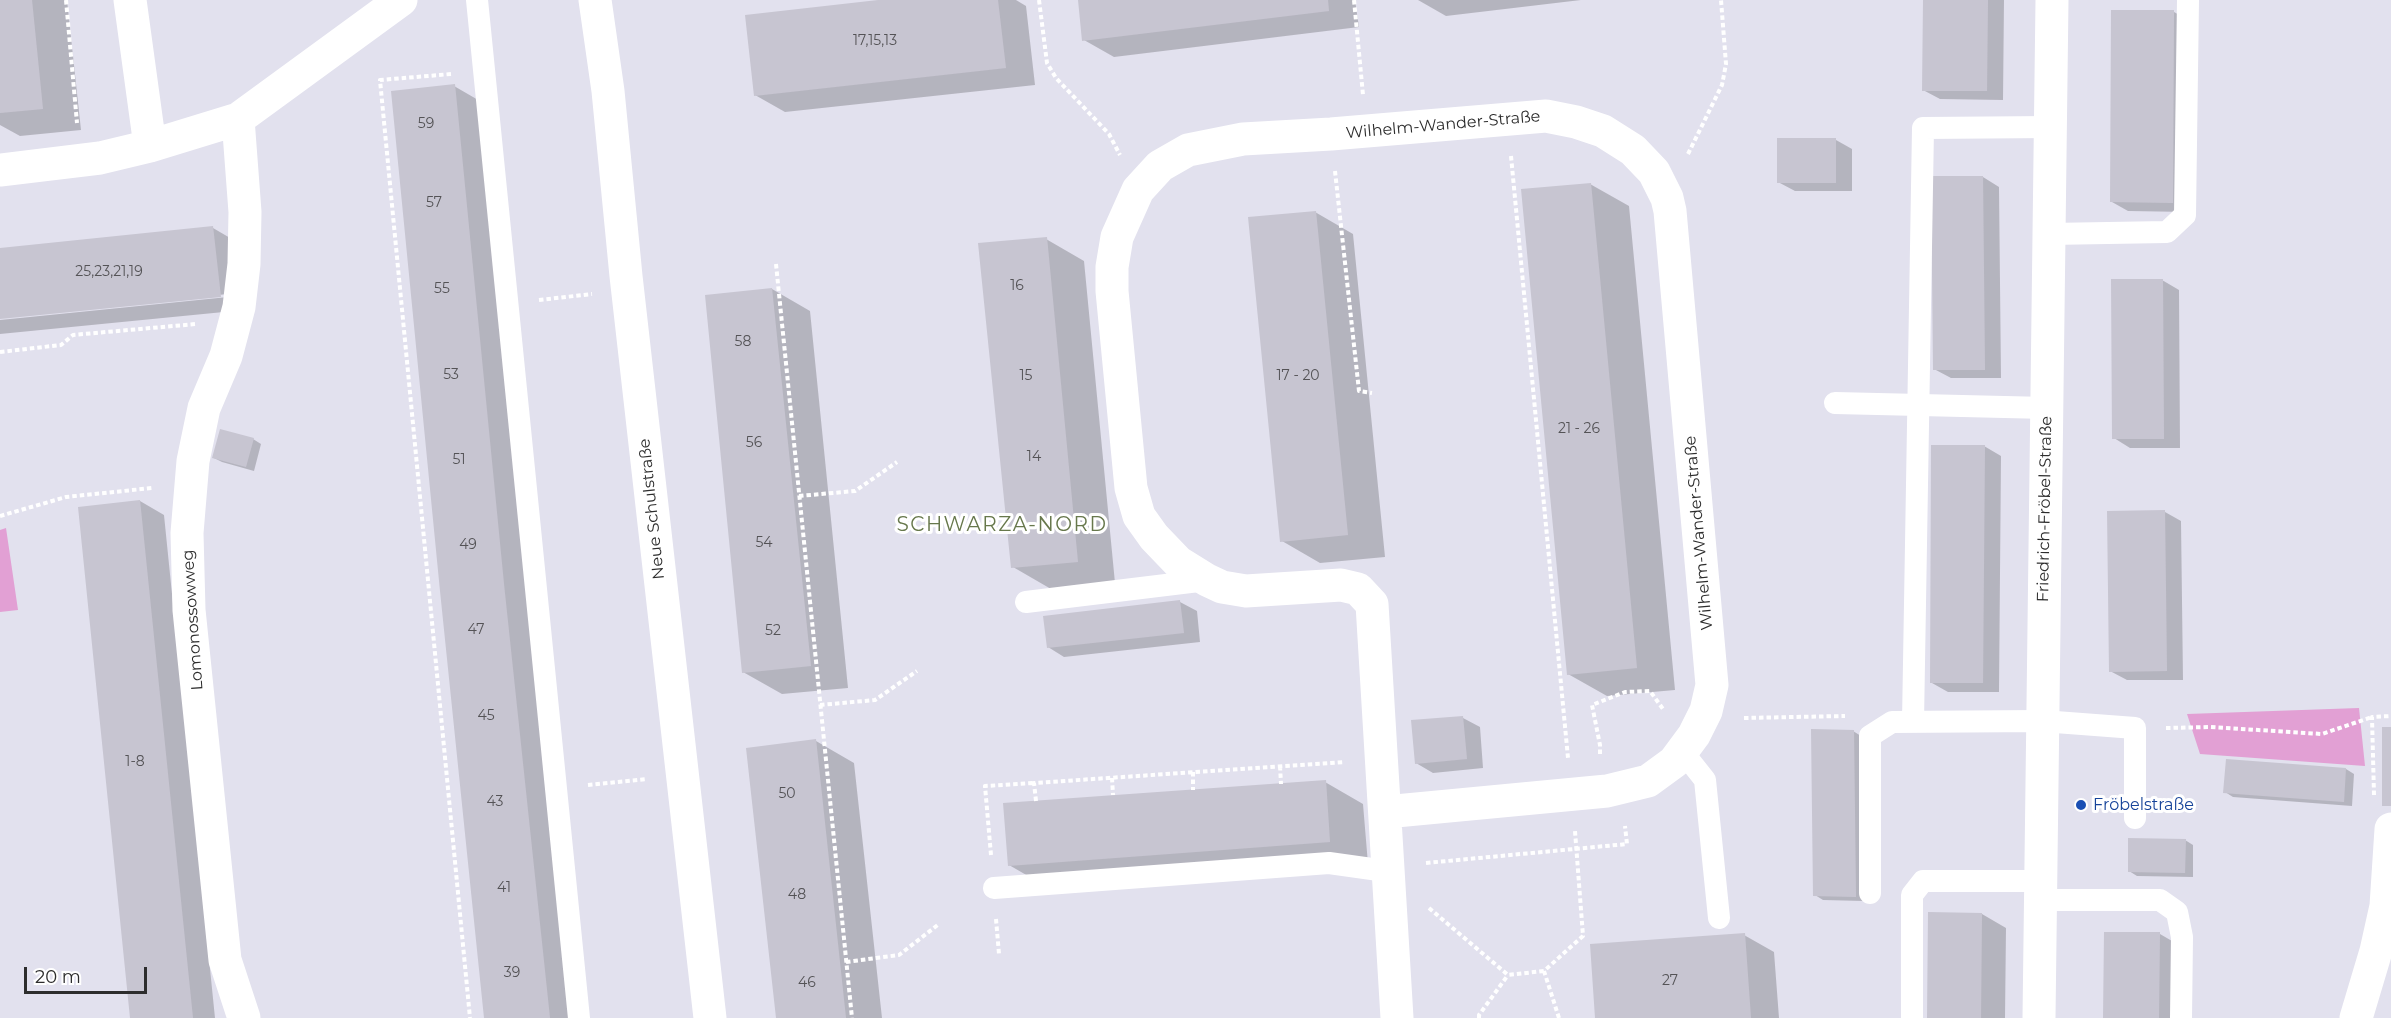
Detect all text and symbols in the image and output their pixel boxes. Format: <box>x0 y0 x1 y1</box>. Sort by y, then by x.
house number: 17,15,13 <box>853 33 897 49</box>
street label: Wilhelm-Wander-Straße <box>1345 107 1541 143</box>
house number: 59 <box>418 116 434 132</box>
house number: 57 <box>426 195 442 211</box>
house number: 25,23,21,19 <box>75 264 143 280</box>
house number: 16 <box>1010 278 1024 294</box>
house number: 55 <box>434 281 450 297</box>
house number: 58 <box>735 334 751 350</box>
house number: 53 <box>443 367 459 383</box>
house number: 15 <box>1020 368 1032 384</box>
house number: 17 - 20 <box>1276 368 1320 384</box>
street label: Friedrich-Fröbel-Straße <box>2034 416 2056 602</box>
house number: 21 - 26 <box>1558 421 1600 437</box>
house number: 56 <box>746 435 762 451</box>
street label: Wilhelm-Wander-Straße <box>1681 435 1717 631</box>
street label: Neue Schulstraße <box>635 438 669 580</box>
house number: 14 <box>1027 449 1041 465</box>
house number: 51 <box>453 452 465 468</box>
district label: SCHWARZA-NORD <box>897 513 1107 537</box>
house number: 54 <box>755 535 773 551</box>
house number: 49 <box>459 537 477 553</box>
street label: Lomonossowweg <box>179 549 207 691</box>
house number: 47 <box>468 622 484 638</box>
house number: 52 <box>765 623 781 639</box>
house number: 45 <box>477 708 495 724</box>
house number: 1-8 <box>125 754 145 770</box>
house number: 50 <box>778 786 796 802</box>
house number: 43 <box>487 794 503 810</box>
place label: Fröbelstraße <box>2093 795 2194 815</box>
marker: Fröbelstraße <box>2074 798 2088 812</box>
house number: 41 <box>497 880 511 896</box>
house number: 48 <box>788 887 806 903</box>
scale bar <box>27 955 150 993</box>
house number: 39 <box>504 965 520 981</box>
text: 20 m <box>35 966 81 988</box>
house number: 27 <box>1662 973 1678 989</box>
house number: 46 <box>798 975 816 991</box>

